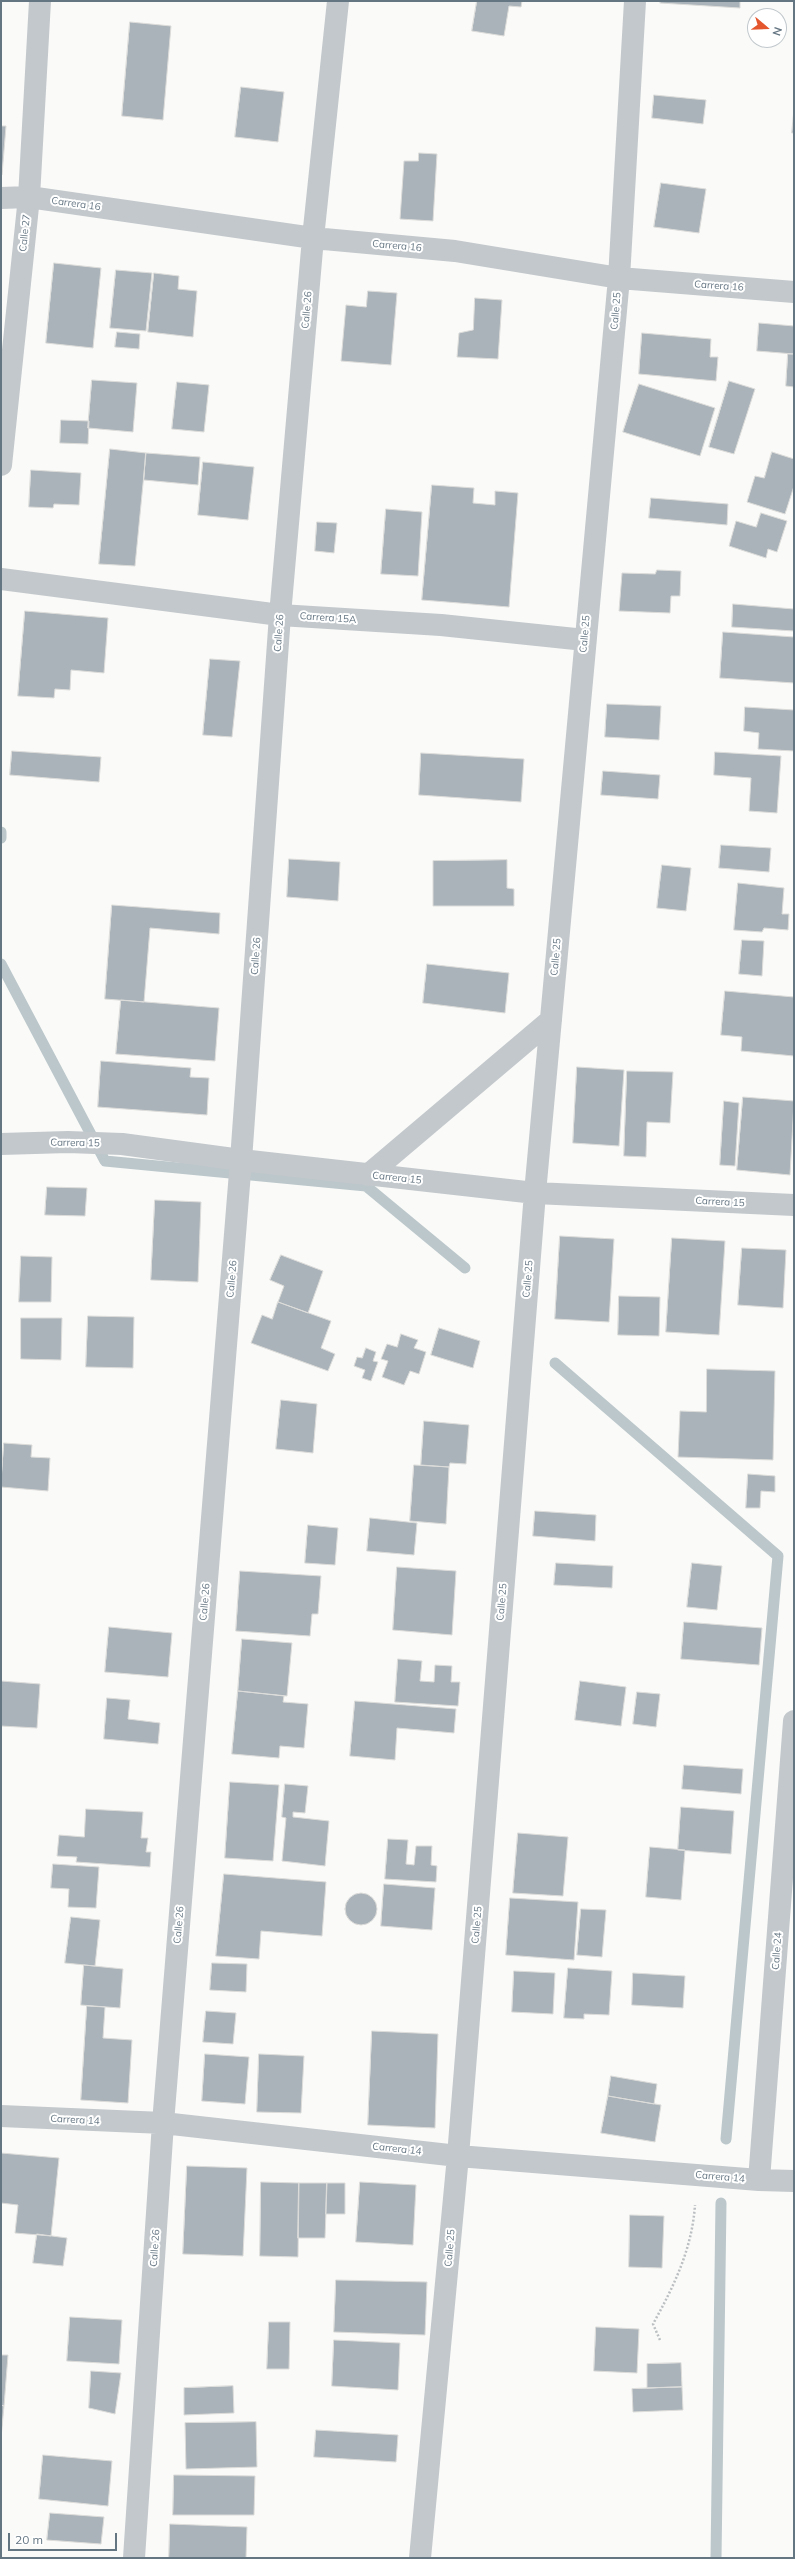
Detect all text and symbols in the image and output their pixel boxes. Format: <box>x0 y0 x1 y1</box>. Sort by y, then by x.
north arrow <box>747 8 787 48</box>
text: N <box>769 25 785 38</box>
street label: Carrera 16 <box>51 195 101 213</box>
street label: Calle 27 <box>17 214 33 252</box>
street label: Carrera 16 <box>372 238 422 254</box>
street label: Carrera 16 <box>694 278 744 294</box>
street label: Calle 26 <box>299 291 315 329</box>
street label: Calle 25 <box>608 292 624 330</box>
street label: Carrera 15A <box>299 610 357 626</box>
street label: Calle 26 <box>272 614 286 652</box>
street label: Calle 25 <box>577 615 593 653</box>
street label: Calle 26 <box>249 937 263 975</box>
street label: Calle 25 <box>548 938 564 976</box>
street label: Carrera 15 <box>50 1137 100 1149</box>
street label: Carrera 15 <box>372 1169 422 1187</box>
street label: Carrera 15 <box>695 1195 745 1209</box>
street label: Calle 26 <box>224 1260 240 1298</box>
street label: Calle 25 <box>520 1260 536 1298</box>
street label: Calle 26 <box>197 1583 213 1621</box>
street label: Calle 25 <box>494 1583 510 1621</box>
street label: Calle 26 <box>171 1906 187 1944</box>
street label: Calle 25 <box>469 1906 485 1944</box>
street label: Calle 24 <box>770 1932 784 1970</box>
street label: Carrera 14 <box>50 2113 100 2127</box>
street label: Carrera 14 <box>372 2140 422 2158</box>
street label: Carrera 14 <box>695 2169 745 2185</box>
street label: Calle 26 <box>148 2229 162 2267</box>
street label: Calle 25 <box>442 2229 458 2267</box>
scale bar <box>10 2525 119 2551</box>
text: 20 m <box>15 2532 43 2547</box>

